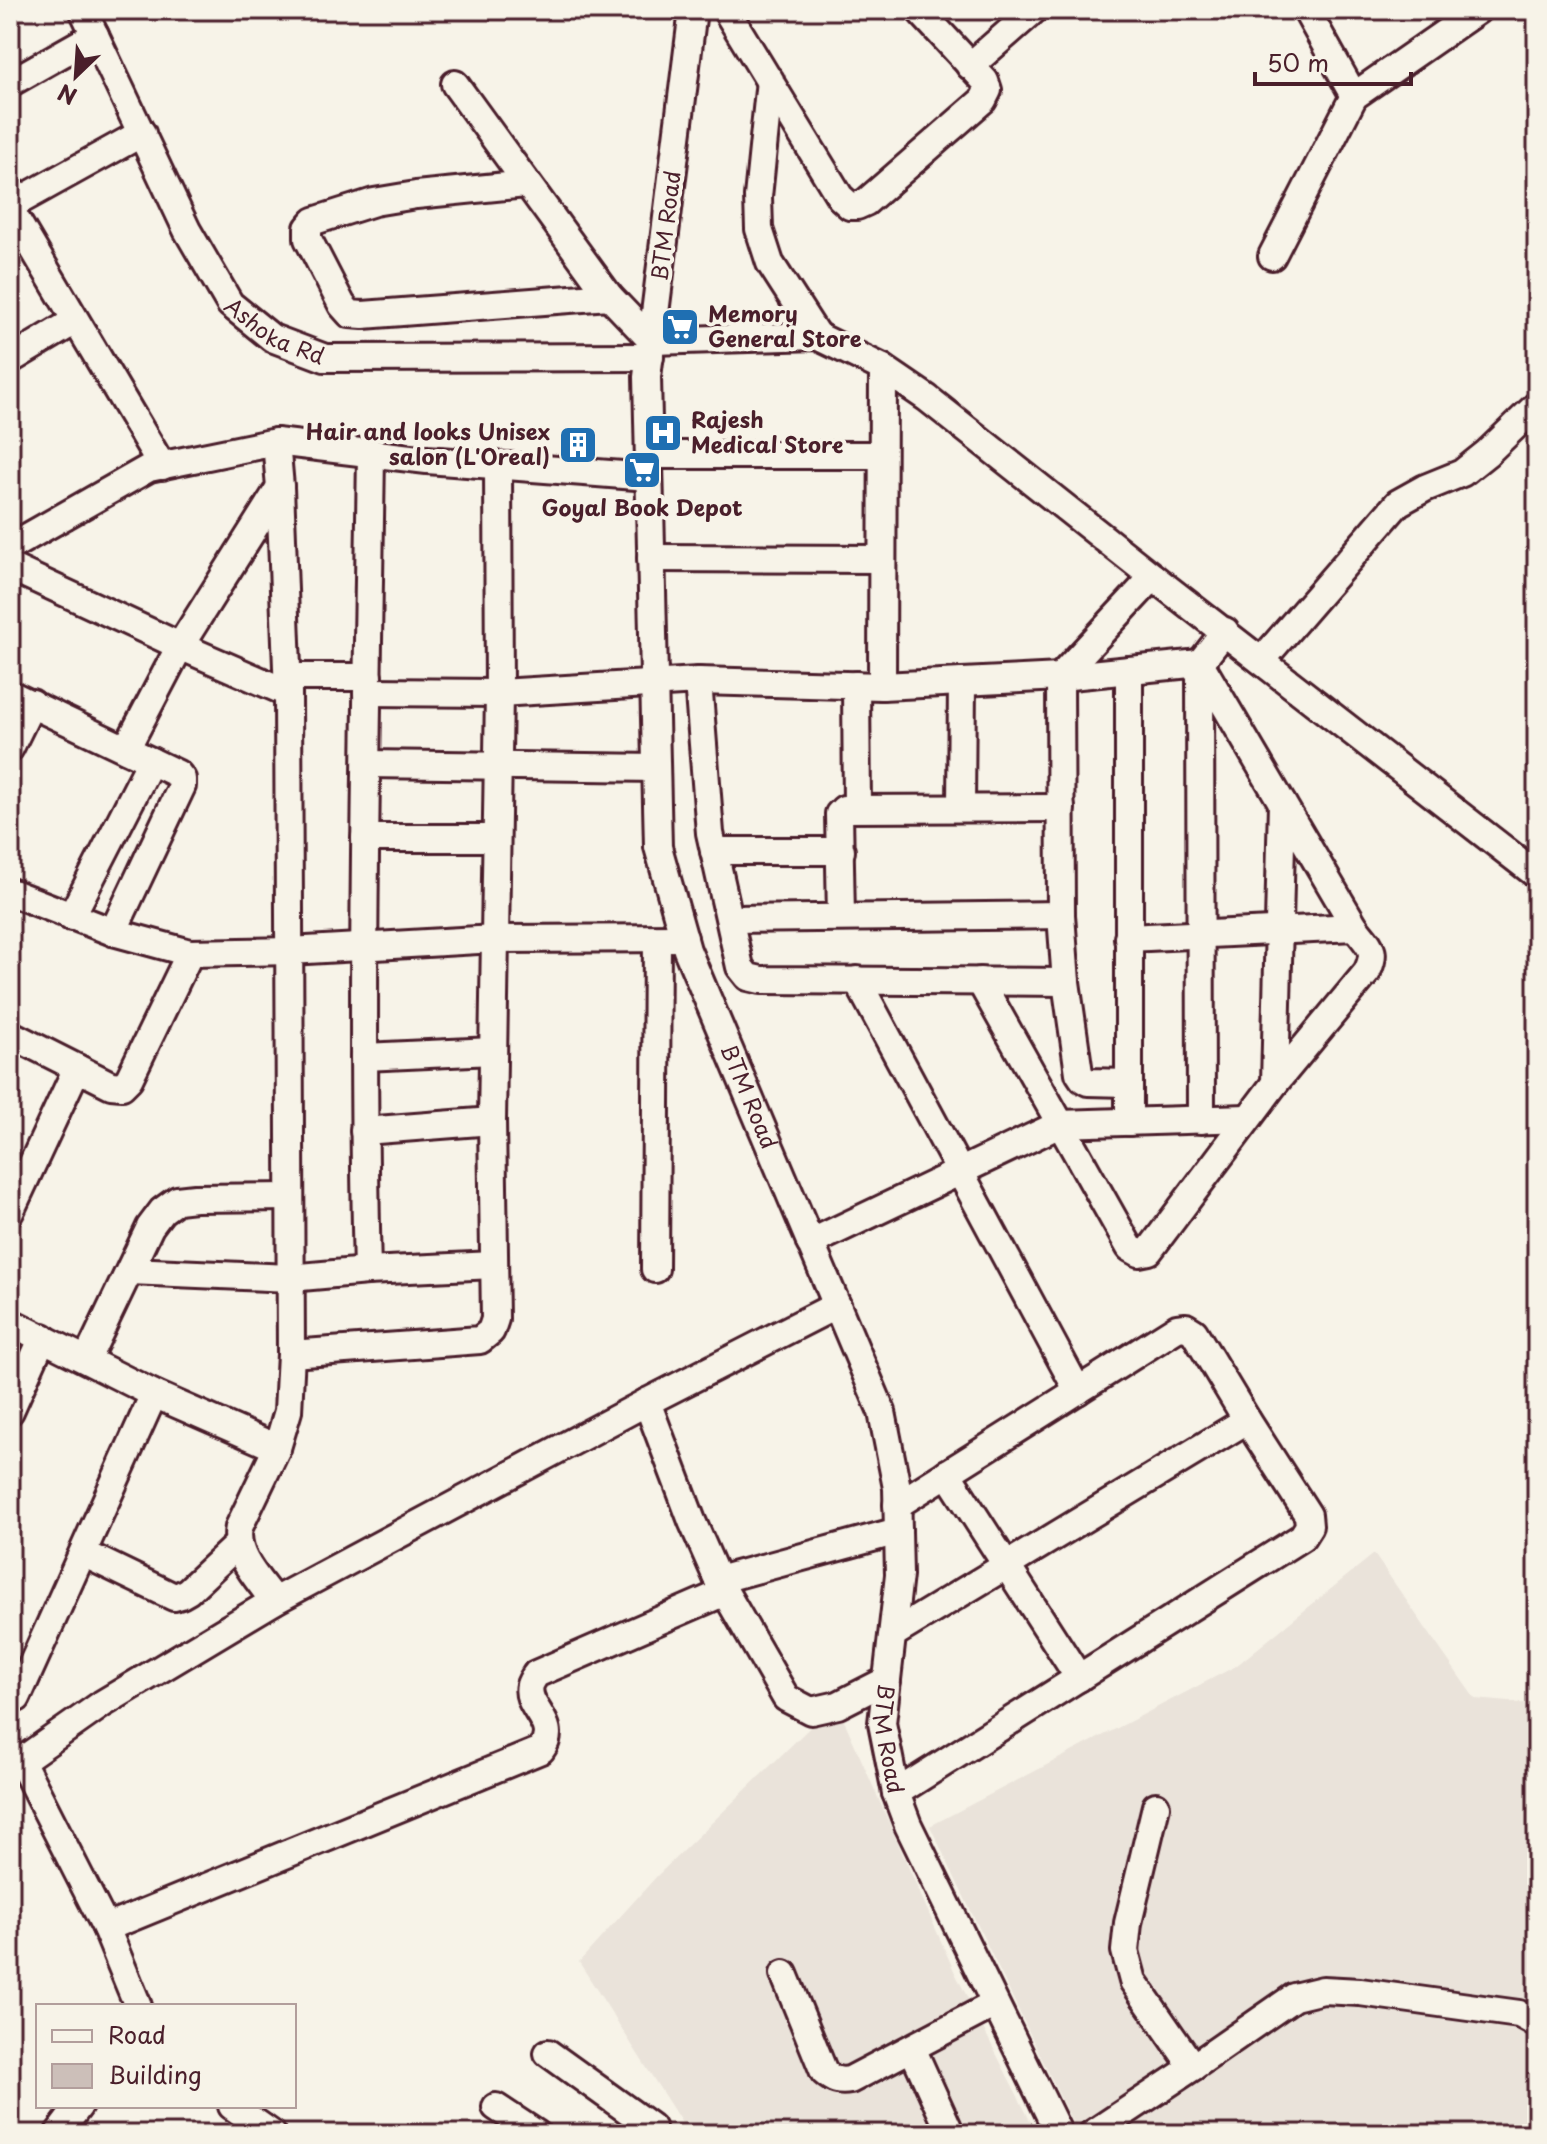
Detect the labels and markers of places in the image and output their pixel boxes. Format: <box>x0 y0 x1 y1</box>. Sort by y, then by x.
place label: Memory General Store <box>708 296 862 354</box>
supermarket icon: Memory General Store <box>659 306 701 348</box>
place label: Rajesh Medical Store <box>691 402 843 460</box>
hospital icon: Rajesh Medical Store <box>642 412 684 454</box>
place label: Hair and looks Unisex salon (L'Oreal) <box>306 414 550 472</box>
building icon: Hair and looks Unisex salon (L'Oreal) <box>557 424 599 466</box>
supermarket icon: Goyal Book Depot <box>621 449 663 491</box>
place label: Goyal Book Depot <box>541 490 743 523</box>

